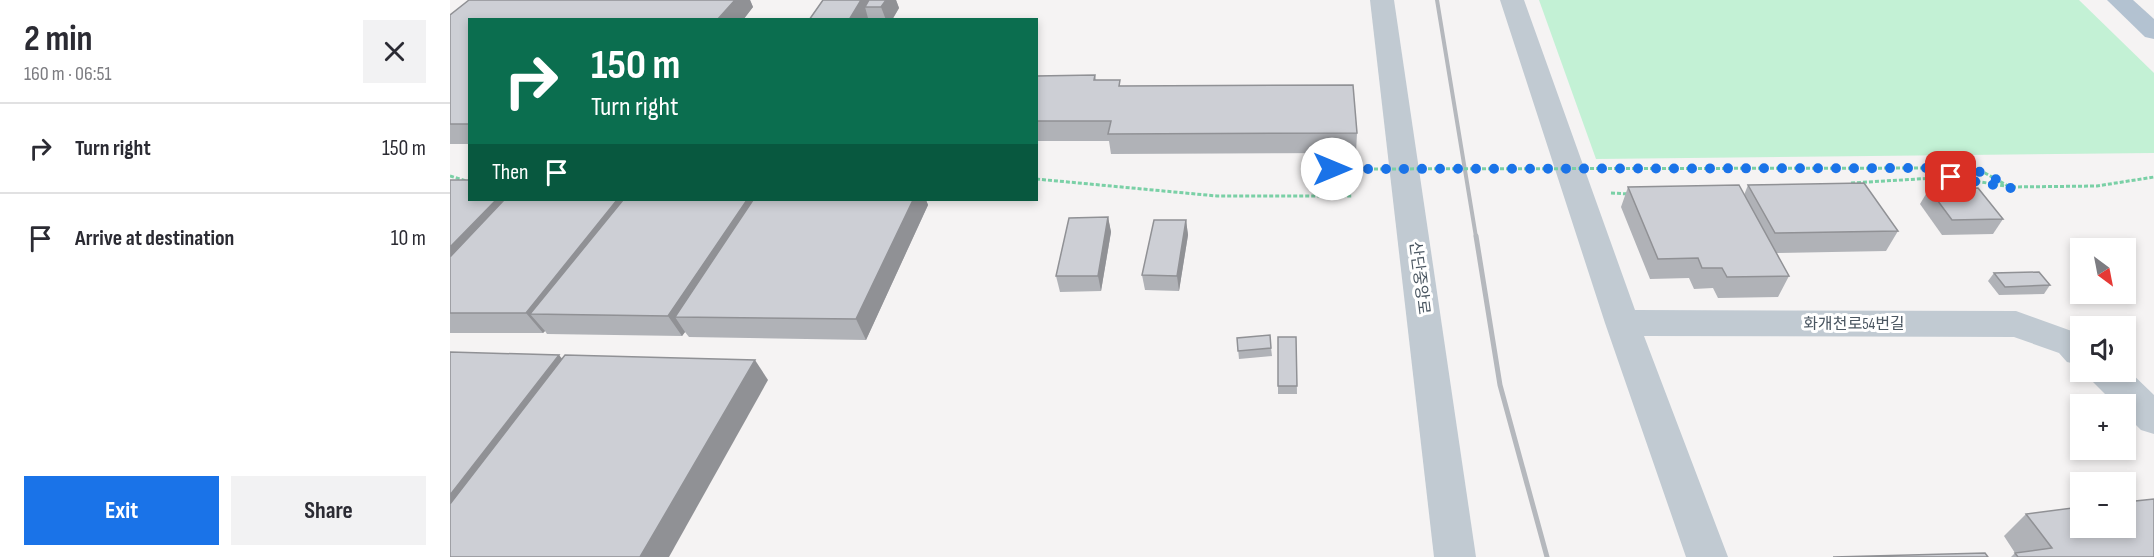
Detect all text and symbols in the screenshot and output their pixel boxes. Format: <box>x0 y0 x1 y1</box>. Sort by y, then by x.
text: 2 min <box>24 18 93 61</box>
button: close <box>363 20 426 83</box>
text: 150 m <box>591 40 680 91</box>
icon: right <box>492 42 570 120</box>
text: 160 m · 06:51 <box>24 62 112 86</box>
text: Turn right <box>591 91 678 123</box>
icon: right <box>24 132 57 165</box>
text: Turn right <box>75 135 151 162</box>
text: 150 m <box>382 135 426 162</box>
position arrow <box>1300 137 1364 201</box>
pin <box>1925 151 1976 202</box>
icon: arrive <box>540 156 573 189</box>
text: Then <box>492 159 528 186</box>
icon: arrive <box>1934 160 1967 193</box>
icon: arrive <box>24 222 57 255</box>
text: Arrive at destination <box>75 225 234 252</box>
text: 10 m <box>391 225 426 252</box>
north arrow <box>2070 238 2136 304</box>
map controls <box>2070 238 2136 538</box>
street label: 산단중앙로 <box>1405 240 1433 316</box>
street label: 화개천로54번길 <box>1803 315 1905 334</box>
button: sound <box>2070 316 2136 382</box>
button: + <box>2070 394 2136 460</box>
button: − <box>2070 472 2136 538</box>
button: Exit <box>24 476 219 545</box>
button: Share <box>231 476 426 545</box>

